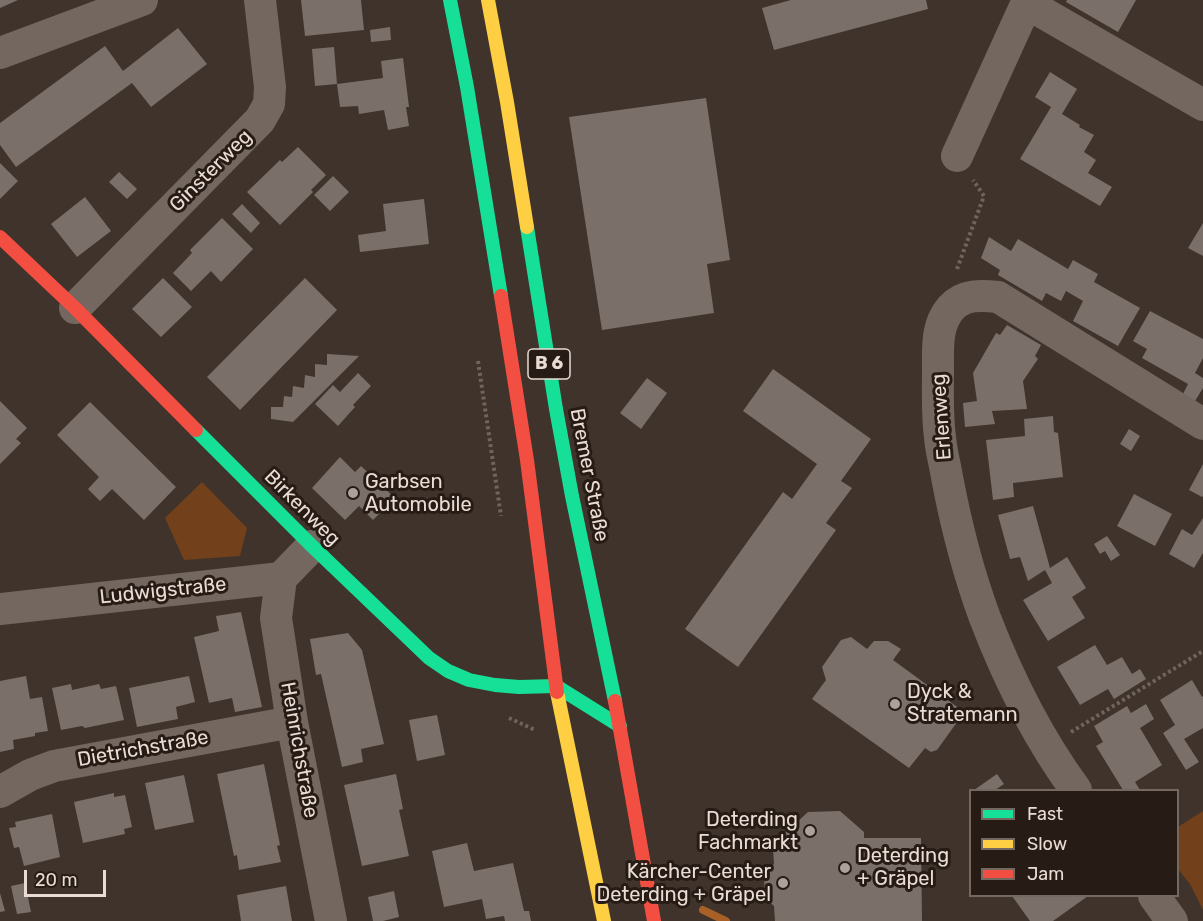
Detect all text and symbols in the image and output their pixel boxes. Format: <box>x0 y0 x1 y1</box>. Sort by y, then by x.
street label: Ginsterweg <box>165 125 257 217</box>
road number: B 6 <box>528 349 570 379</box>
street label: Erlenweg <box>927 373 957 461</box>
street label: Bremer Straße <box>564 406 614 544</box>
street label: Birkenweg <box>259 465 345 551</box>
place label: Garbsen Automobile <box>365 470 472 517</box>
marker: Garbsen Automobile <box>346 486 360 500</box>
street label: Ludwigstraße <box>99 572 227 610</box>
street label: Heinrichstraße <box>275 680 323 820</box>
place label: Dyck & Stratemann <box>907 680 1018 727</box>
marker: Dyck & Stratemann <box>888 697 902 711</box>
street label: Dietrichstraße <box>76 726 210 772</box>
legend <box>969 789 1179 897</box>
text: Fast <box>1027 803 1063 825</box>
place label: Deterding Fachmarkt <box>698 808 798 855</box>
marker: Deterding Fachmarkt <box>803 824 817 838</box>
text: Slow <box>1027 833 1067 855</box>
place label: Deterding + Gräpel <box>857 844 949 891</box>
scale bar <box>27 858 110 896</box>
place label: Kärcher-Center Deterding + Gräpel <box>597 860 771 907</box>
marker: Deterding + Gräpel <box>838 861 852 875</box>
text: Jam <box>1027 863 1064 885</box>
text: 20 m <box>35 869 77 891</box>
marker: Kärcher-Center Deterding + Gräpel <box>776 876 790 890</box>

